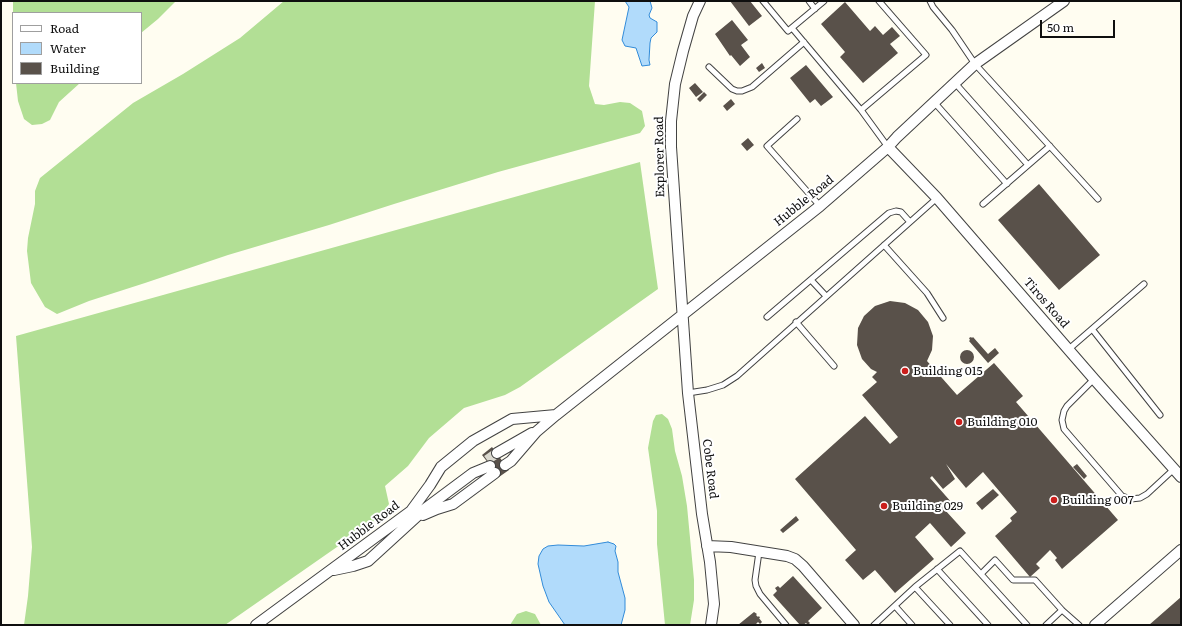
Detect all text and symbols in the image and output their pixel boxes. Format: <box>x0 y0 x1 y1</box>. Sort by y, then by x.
legend <box>12 12 142 84</box>
scale bar <box>1042 12 1117 38</box>
text: 50 m <box>1047 18 1074 36</box>
text: Road <box>50 19 79 37</box>
text: Water <box>50 39 86 57</box>
text: Building <box>50 59 99 77</box>
street label: Explorer Road <box>652 116 668 198</box>
street label: Hubble Road <box>771 172 837 230</box>
street label: Tiros Road <box>1020 275 1072 331</box>
place label: Building 015 <box>913 364 983 378</box>
marker: Building 015 <box>900 366 910 376</box>
place label: Building 010 <box>967 415 1038 429</box>
marker: Building 010 <box>954 417 964 427</box>
street label: Cobe Road <box>699 438 721 500</box>
place label: Building 007 <box>1062 493 1134 507</box>
marker: Building 007 <box>1049 495 1059 505</box>
street label: Hubble Road <box>336 498 402 554</box>
place label: Building 029 <box>892 499 963 513</box>
marker: Building 029 <box>879 501 889 511</box>

